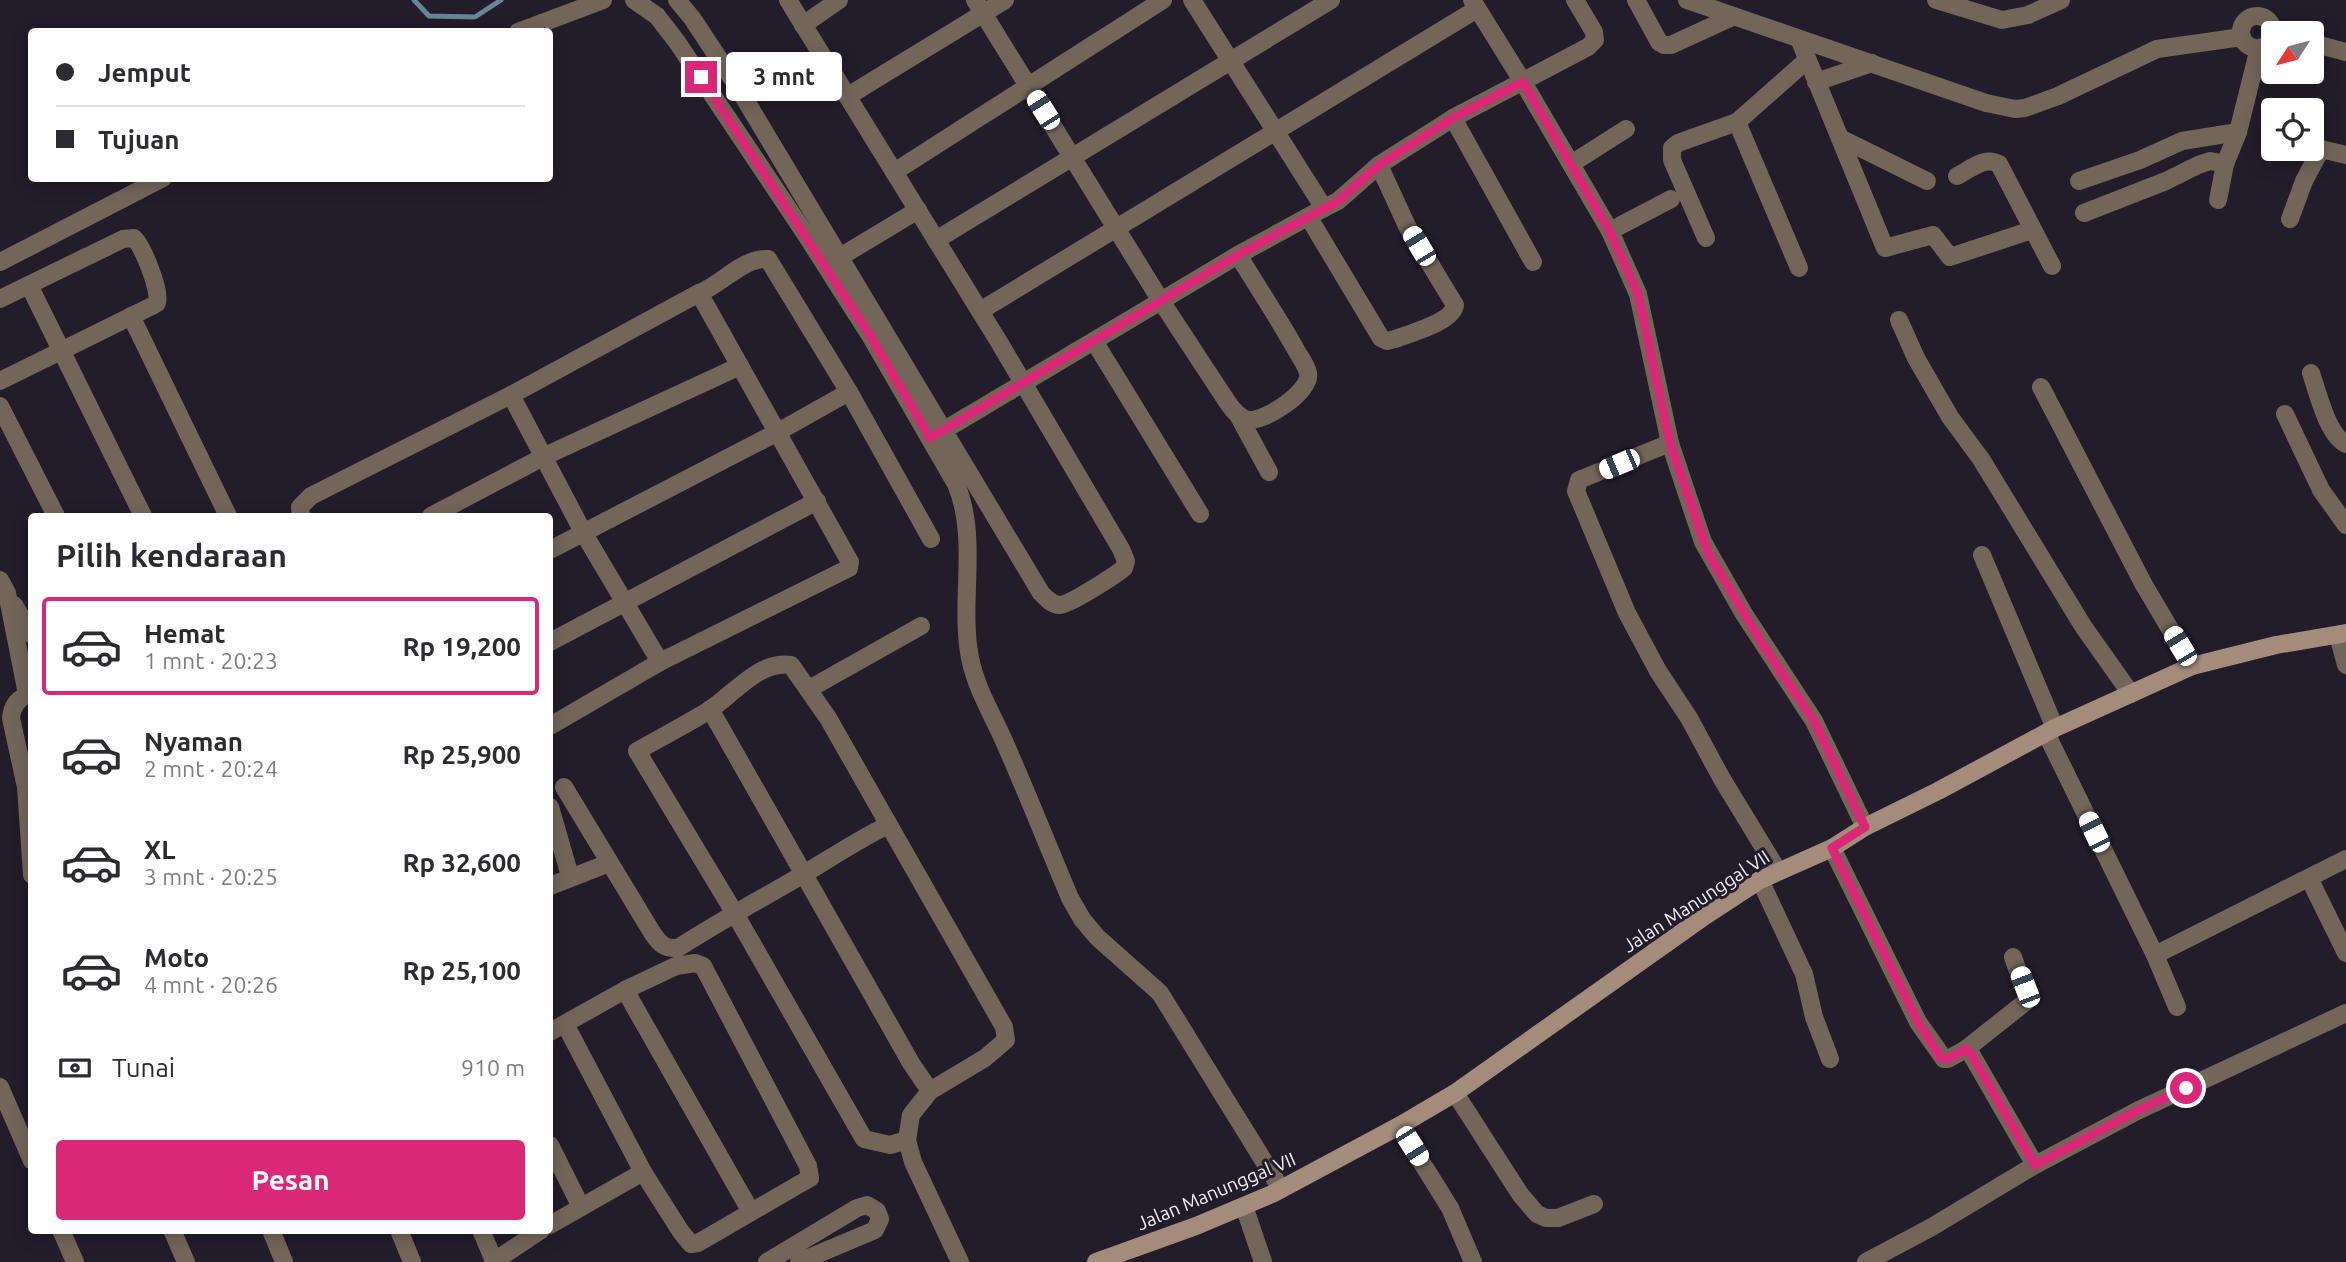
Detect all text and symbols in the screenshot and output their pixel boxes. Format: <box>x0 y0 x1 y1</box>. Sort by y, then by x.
north arrow <box>2261 21 2324 84</box>
map controls <box>2261 21 2324 161</box>
callout: 3 mnt <box>726 52 841 102</box>
text: Jemput <box>98 58 191 87</box>
route end <box>685 61 717 93</box>
text: 3 mnt <box>753 64 815 89</box>
car <box>1023 87 1064 133</box>
button: locate <box>2261 98 2324 161</box>
text: Tujuan <box>98 125 179 154</box>
car <box>1400 223 1439 269</box>
car <box>1596 446 1643 482</box>
text: Pilih kendaraan <box>56 537 287 573</box>
icon: car <box>60 615 123 678</box>
text: Hemat <box>144 619 226 648</box>
car <box>2161 623 2200 669</box>
text: Rp 19,200 <box>402 632 521 661</box>
text: 1 mnt · 20:23 <box>144 648 278 673</box>
icon: car <box>60 723 123 786</box>
text: Nyaman <box>144 727 243 756</box>
text: Rp 25,900 <box>402 740 521 769</box>
text: 2 mnt · 20:24 <box>144 756 278 781</box>
car <box>2076 809 2113 855</box>
icon: car <box>60 831 123 894</box>
text: XL <box>144 835 175 864</box>
street label: Jalan Manunggal VII <box>1618 845 1774 957</box>
text: Rp 32,600 <box>402 848 521 877</box>
text: 3 mnt · 20:25 <box>144 864 278 889</box>
icon: car <box>60 939 123 1002</box>
text: Moto <box>144 943 209 972</box>
text: Rp 25,100 <box>402 956 521 985</box>
car <box>2008 964 2043 1010</box>
text: 4 mnt · 20:26 <box>144 972 278 997</box>
icon: cash <box>56 1049 94 1087</box>
text: Tunai <box>112 1053 175 1082</box>
text: 910 m <box>461 1055 525 1080</box>
route start <box>2170 1072 2202 1104</box>
car <box>1392 1123 1433 1169</box>
button: Pesan <box>56 1140 525 1220</box>
street label: Jalan Manunggal VII <box>1133 1148 1299 1234</box>

